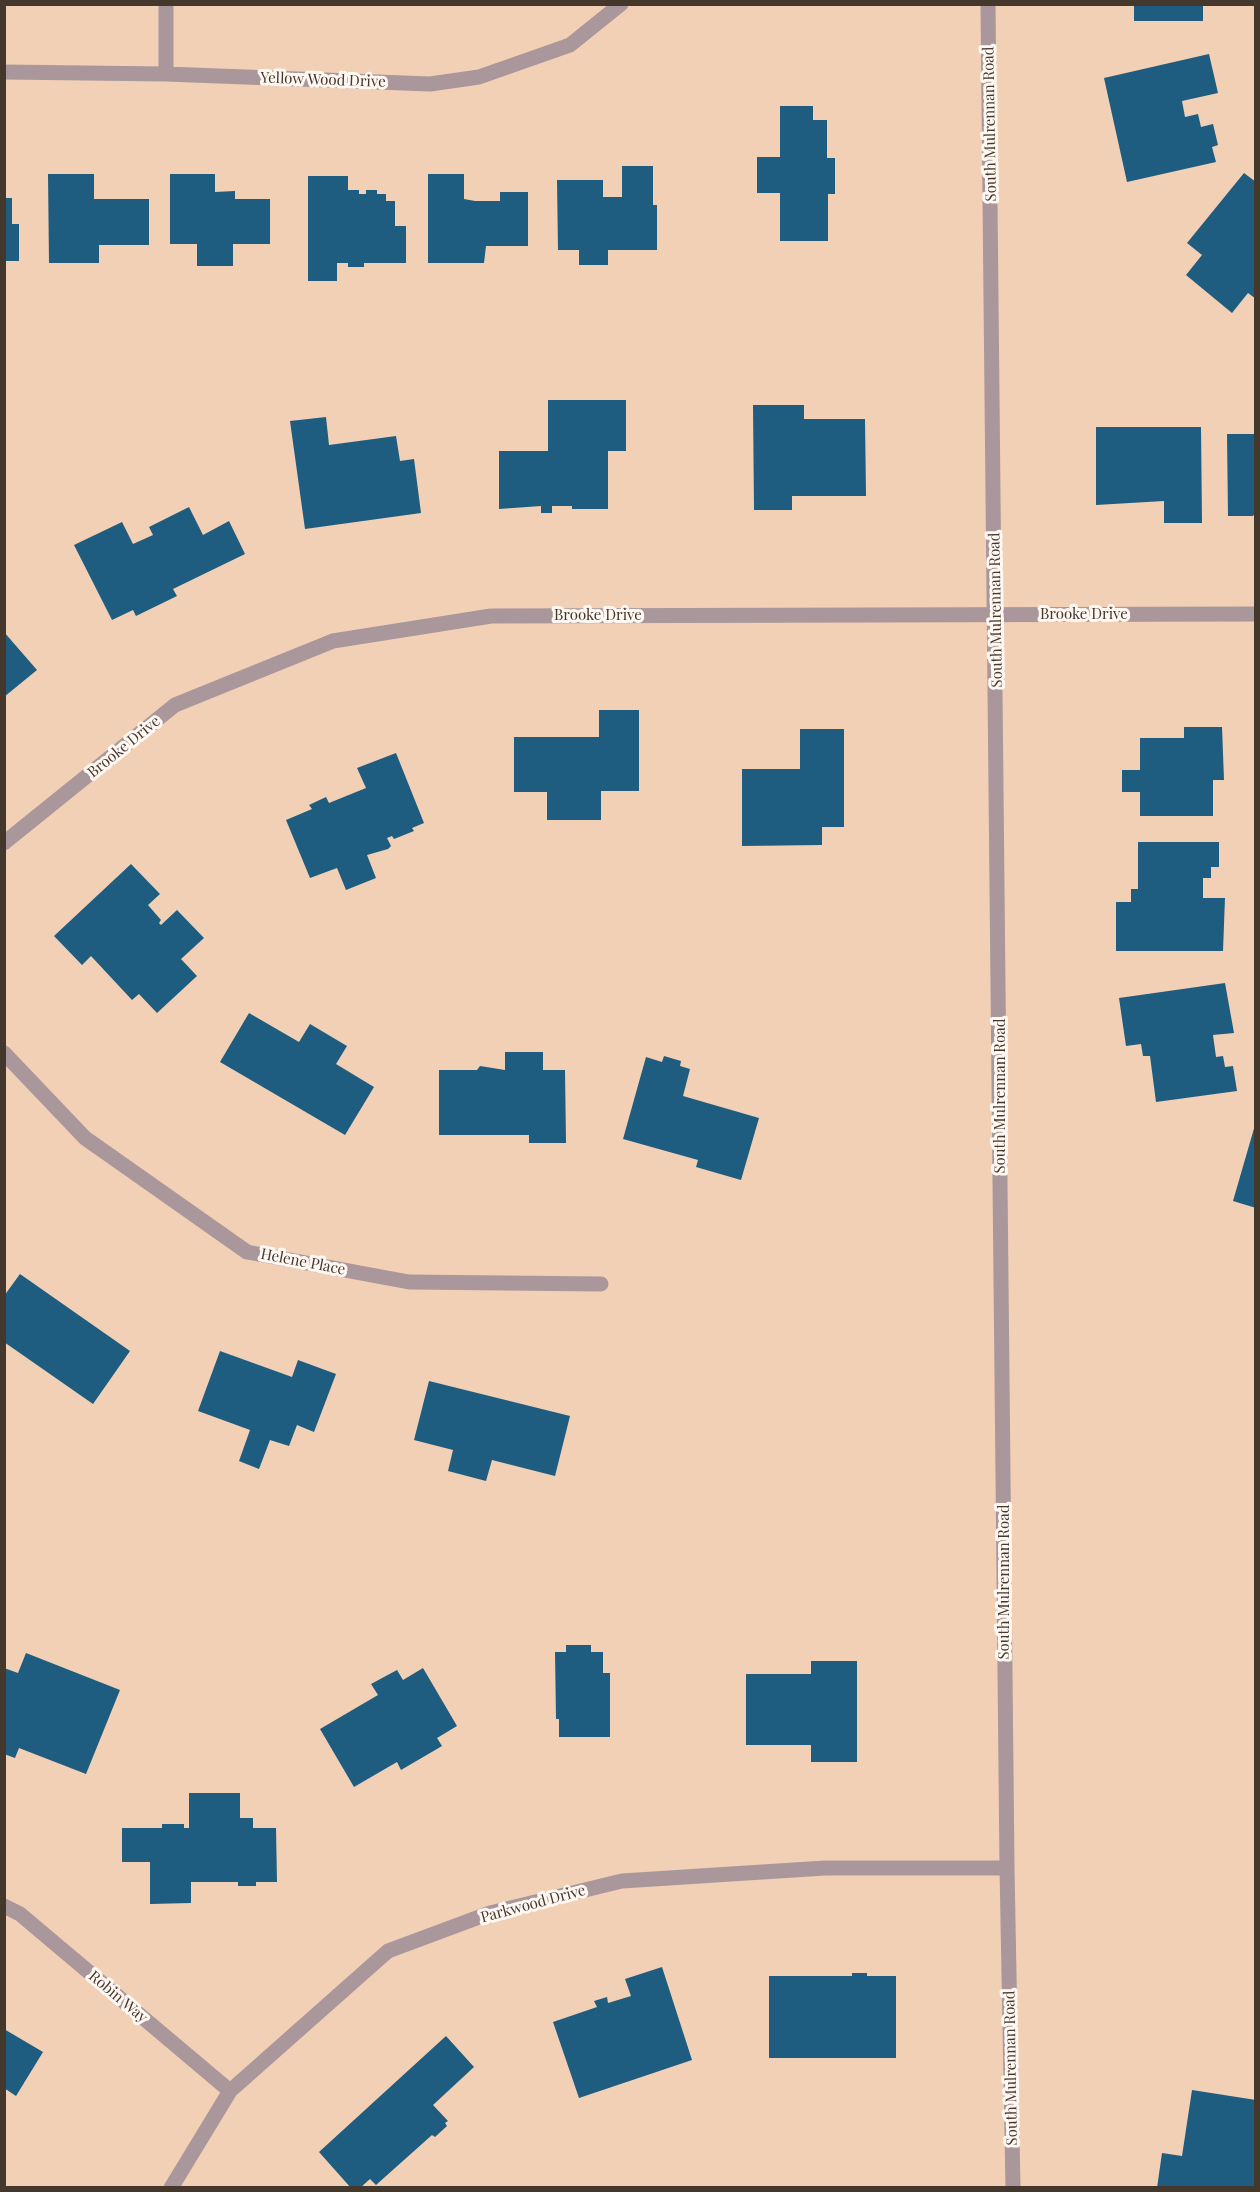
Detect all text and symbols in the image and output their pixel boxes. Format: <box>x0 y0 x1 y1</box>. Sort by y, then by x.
street label: South Mulrennan Road <box>980 46 1000 202</box>
street label: Yellow Wood Drive <box>260 69 386 91</box>
street label: South Mulrennan Road <box>986 532 1006 688</box>
street label: Brooke Drive <box>1040 605 1128 623</box>
street label: Brooke Drive <box>554 606 642 624</box>
street label: Brooke Drive <box>84 712 164 782</box>
street label: South Mulrennan Road <box>991 1019 1009 1173</box>
street label: Helene Place <box>259 1245 347 1279</box>
street label: South Mulrennan Road <box>995 1505 1013 1659</box>
street label: Parkwood Drive <box>479 1881 587 1927</box>
street label: Robin Way <box>85 1967 151 2027</box>
street label: South Mulrennan Road <box>1001 1990 1021 2146</box>

